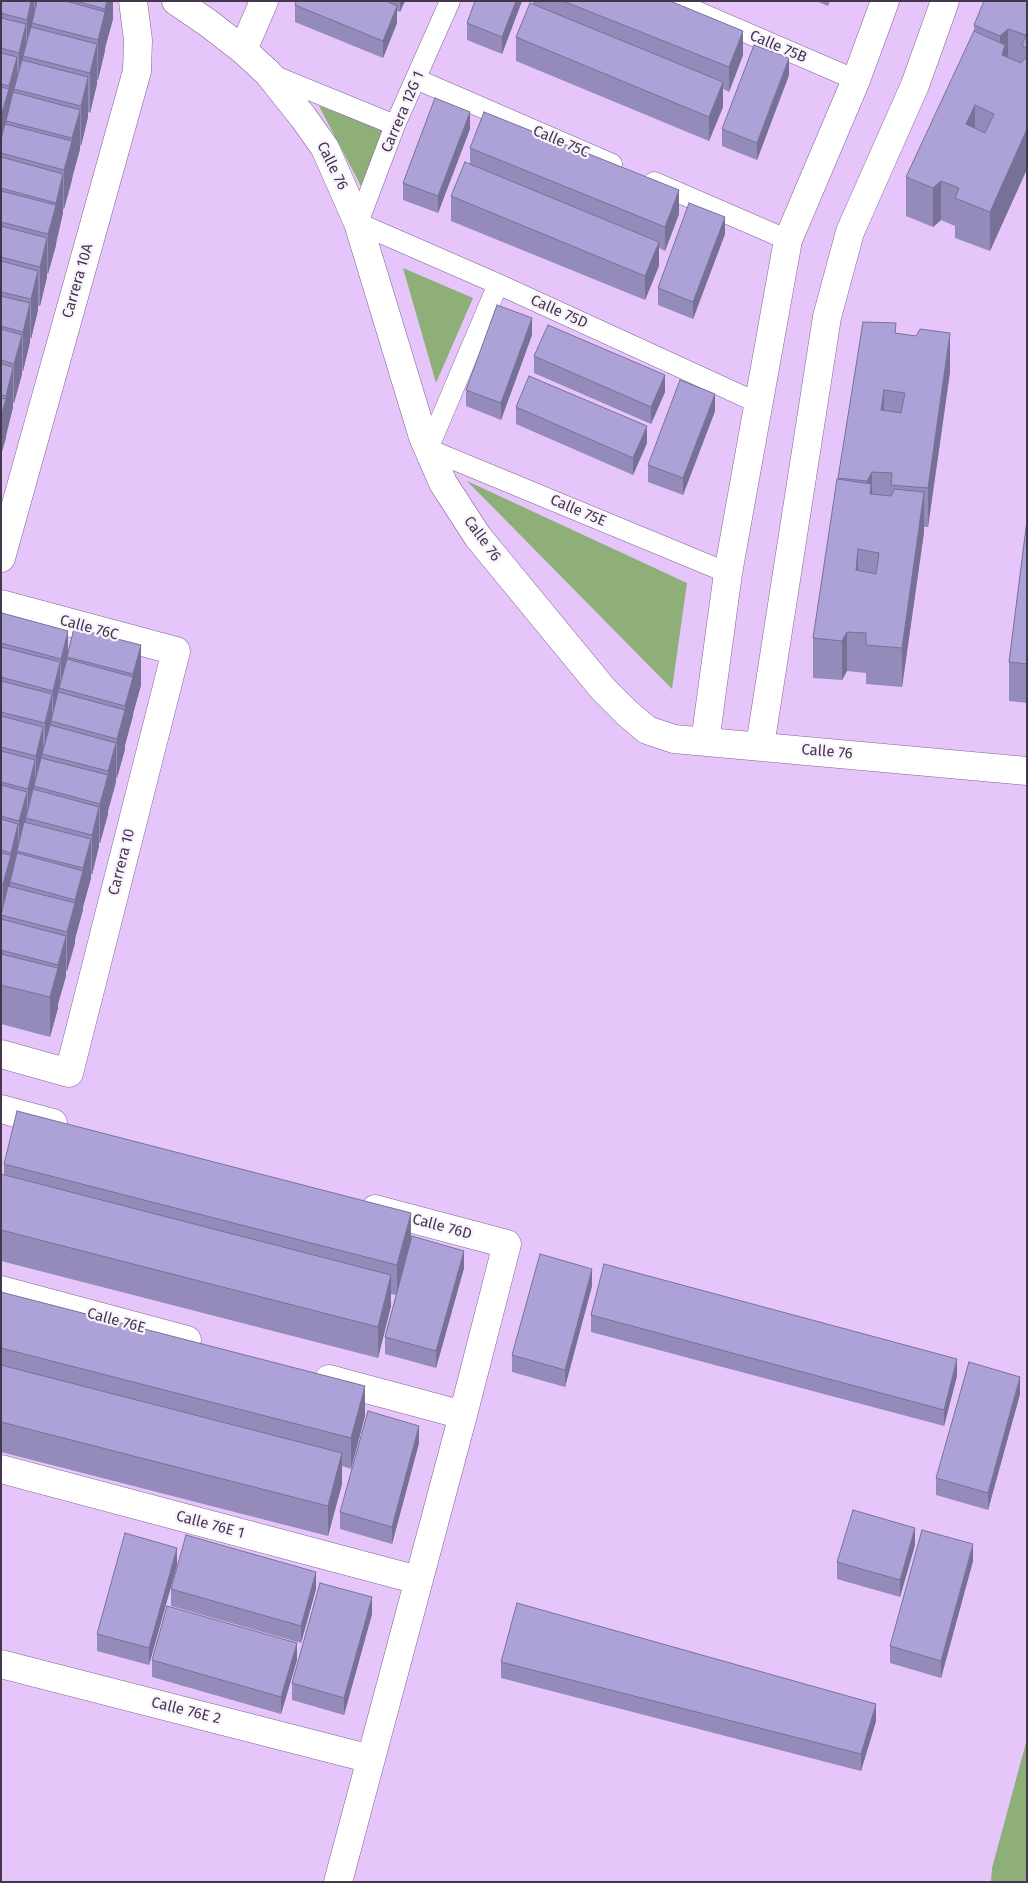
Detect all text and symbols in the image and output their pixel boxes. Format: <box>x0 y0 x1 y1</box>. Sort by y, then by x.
street label: Calle 75B <box>747 27 809 67</box>
street label: Carrera 12G 1 <box>378 69 428 155</box>
street label: Calle 75C <box>530 122 592 162</box>
street label: Calle 76 <box>313 139 351 193</box>
street label: Carrera 10A <box>59 242 97 320</box>
street label: Calle 75D <box>528 291 590 333</box>
street label: Calle 75E <box>547 491 609 531</box>
street label: Calle 76 <box>460 513 504 565</box>
street label: Calle 76C <box>58 612 120 644</box>
street label: Calle 76 <box>801 741 853 763</box>
street label: Carrera 10 <box>105 827 139 897</box>
street label: Calle 76D <box>410 1210 474 1244</box>
street label: Calle 76E <box>85 1305 147 1337</box>
street label: Calle 76E 1 <box>174 1507 246 1543</box>
street label: Calle 76E 2 <box>149 1694 223 1728</box>

